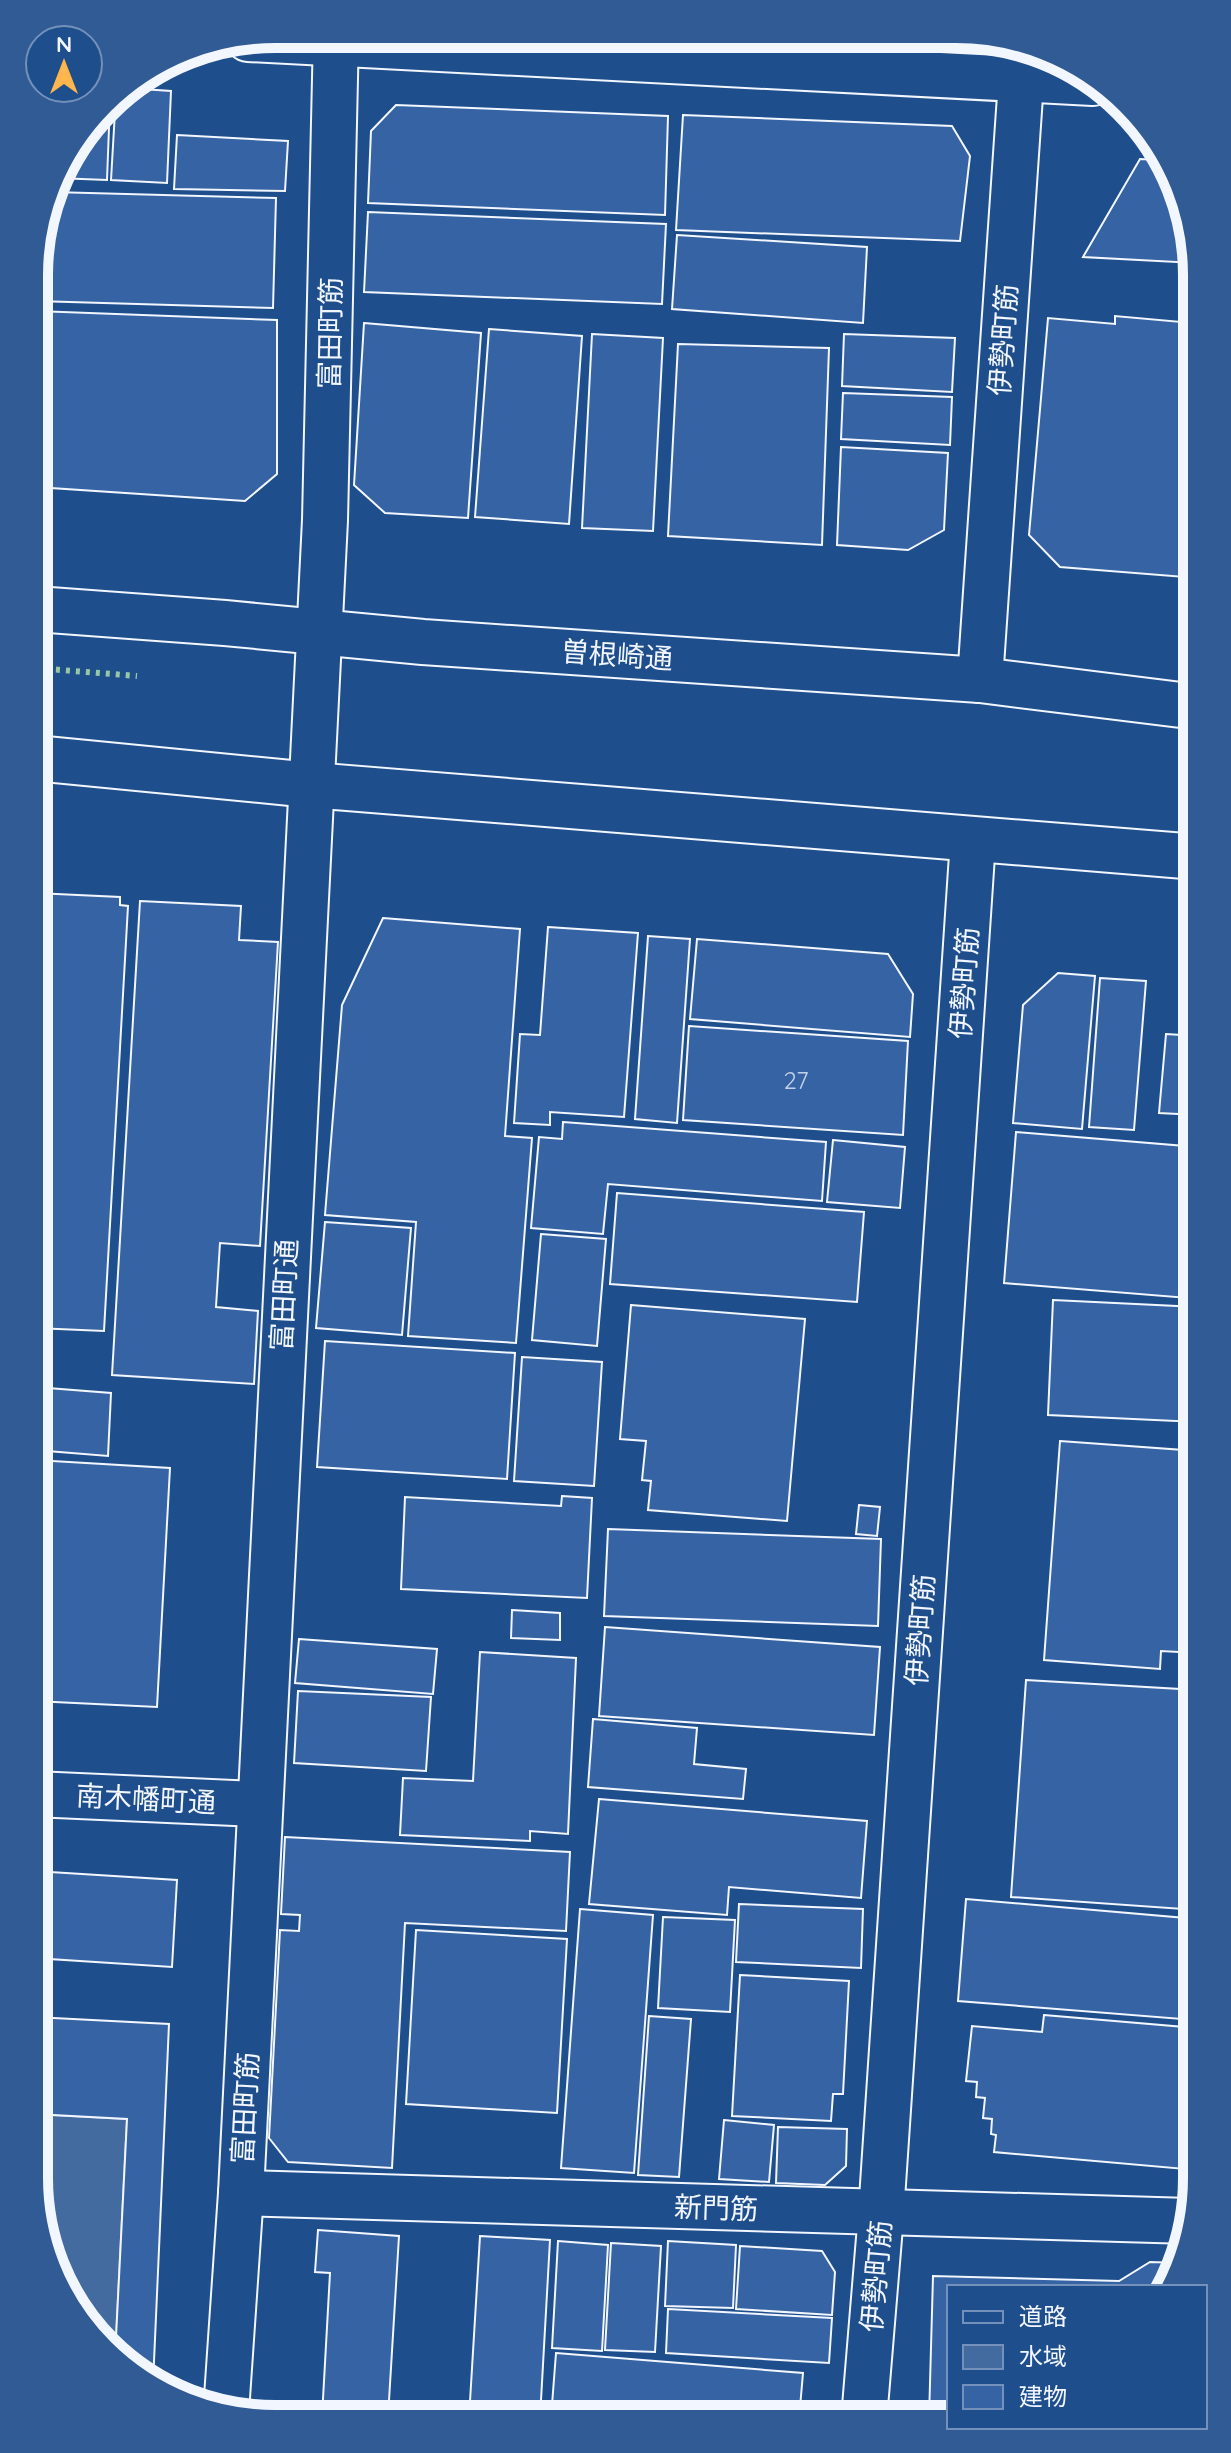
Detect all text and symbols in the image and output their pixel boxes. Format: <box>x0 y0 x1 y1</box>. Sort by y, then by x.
north arrow <box>24 24 104 104</box>
text: N <box>56 30 72 58</box>
street label: 富田町筋 <box>311 277 348 389</box>
street label: 伊勢町筋 <box>981 283 1024 397</box>
street label: 曽根崎通 <box>560 633 674 676</box>
street label: 伊勢町筋 <box>942 926 985 1040</box>
house number: 27 <box>783 1065 809 1095</box>
street label: 富田町通 <box>263 1238 304 1352</box>
street label: 伊勢町筋 <box>898 1573 941 1687</box>
street label: 南木幡町通 <box>75 1777 217 1820</box>
street label: 富田町筋 <box>224 2051 265 2165</box>
street label: 新門筋 <box>673 2189 759 2226</box>
street label: 伊勢町筋 <box>853 2219 898 2333</box>
legend <box>947 2285 1207 2429</box>
text: 道路 <box>1019 2301 1067 2331</box>
text: 水域 <box>1019 2341 1067 2371</box>
text: 建物 <box>1019 2381 1067 2411</box>

